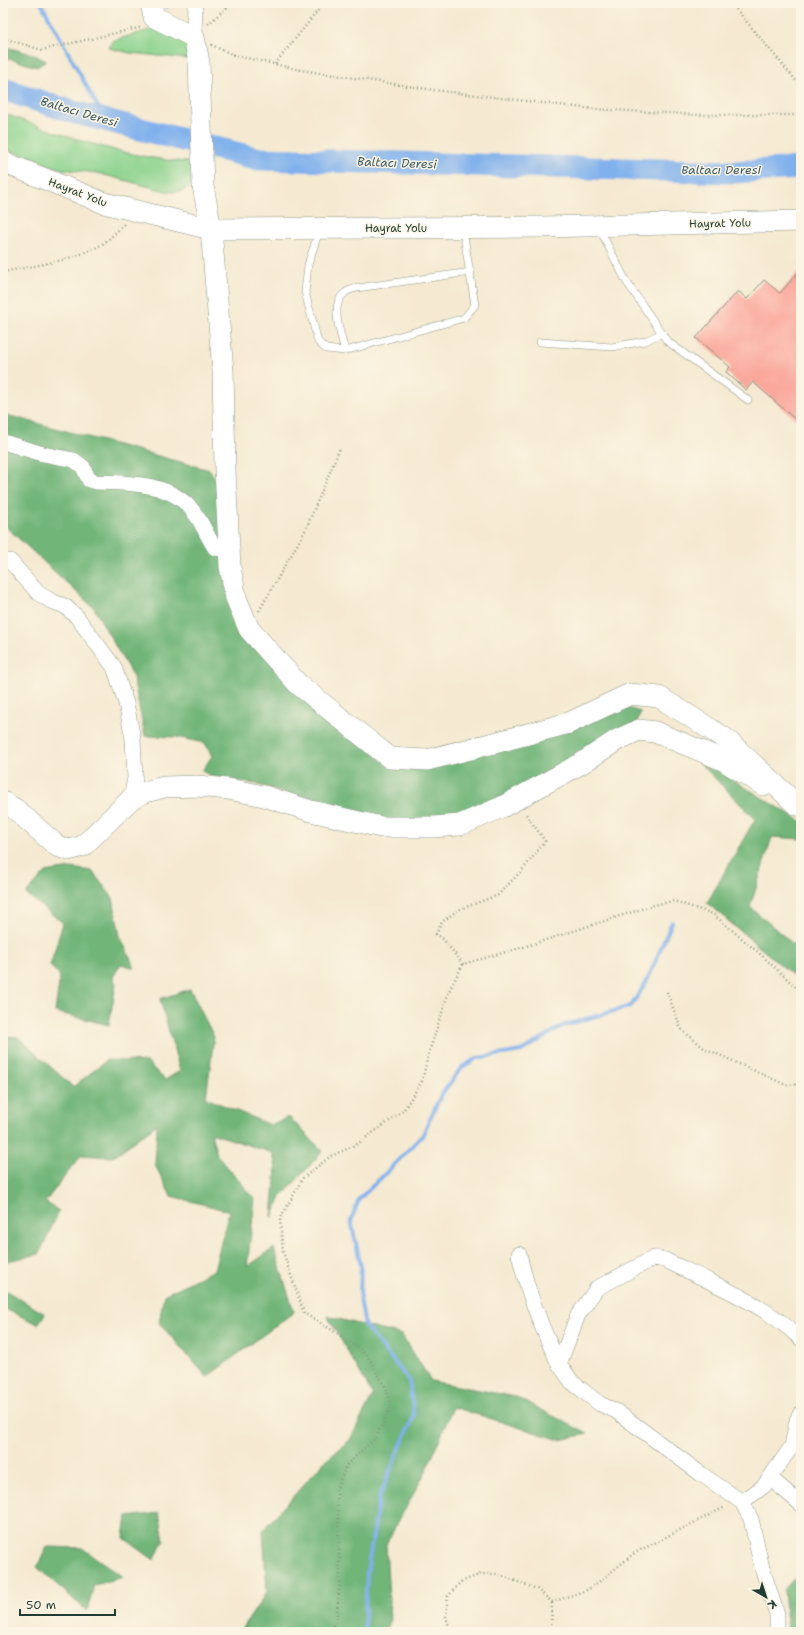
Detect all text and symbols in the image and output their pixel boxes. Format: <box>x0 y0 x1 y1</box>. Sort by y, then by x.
water label: Baltacı Deresi <box>39 93 120 131</box>
water label: Baltacı Deresi <box>357 154 438 172</box>
water label: Baltacı Deresi <box>681 162 761 178</box>
street label: Hayrat Yolu <box>46 174 109 211</box>
street label: Hayrat Yolu <box>689 215 751 232</box>
street label: Hayrat Yolu <box>365 221 427 236</box>
north arrow <box>746 1577 786 1617</box>
scale bar <box>20 1591 115 1617</box>
text: K <box>764 1596 780 1613</box>
text: 50 m <box>26 1597 56 1613</box>

